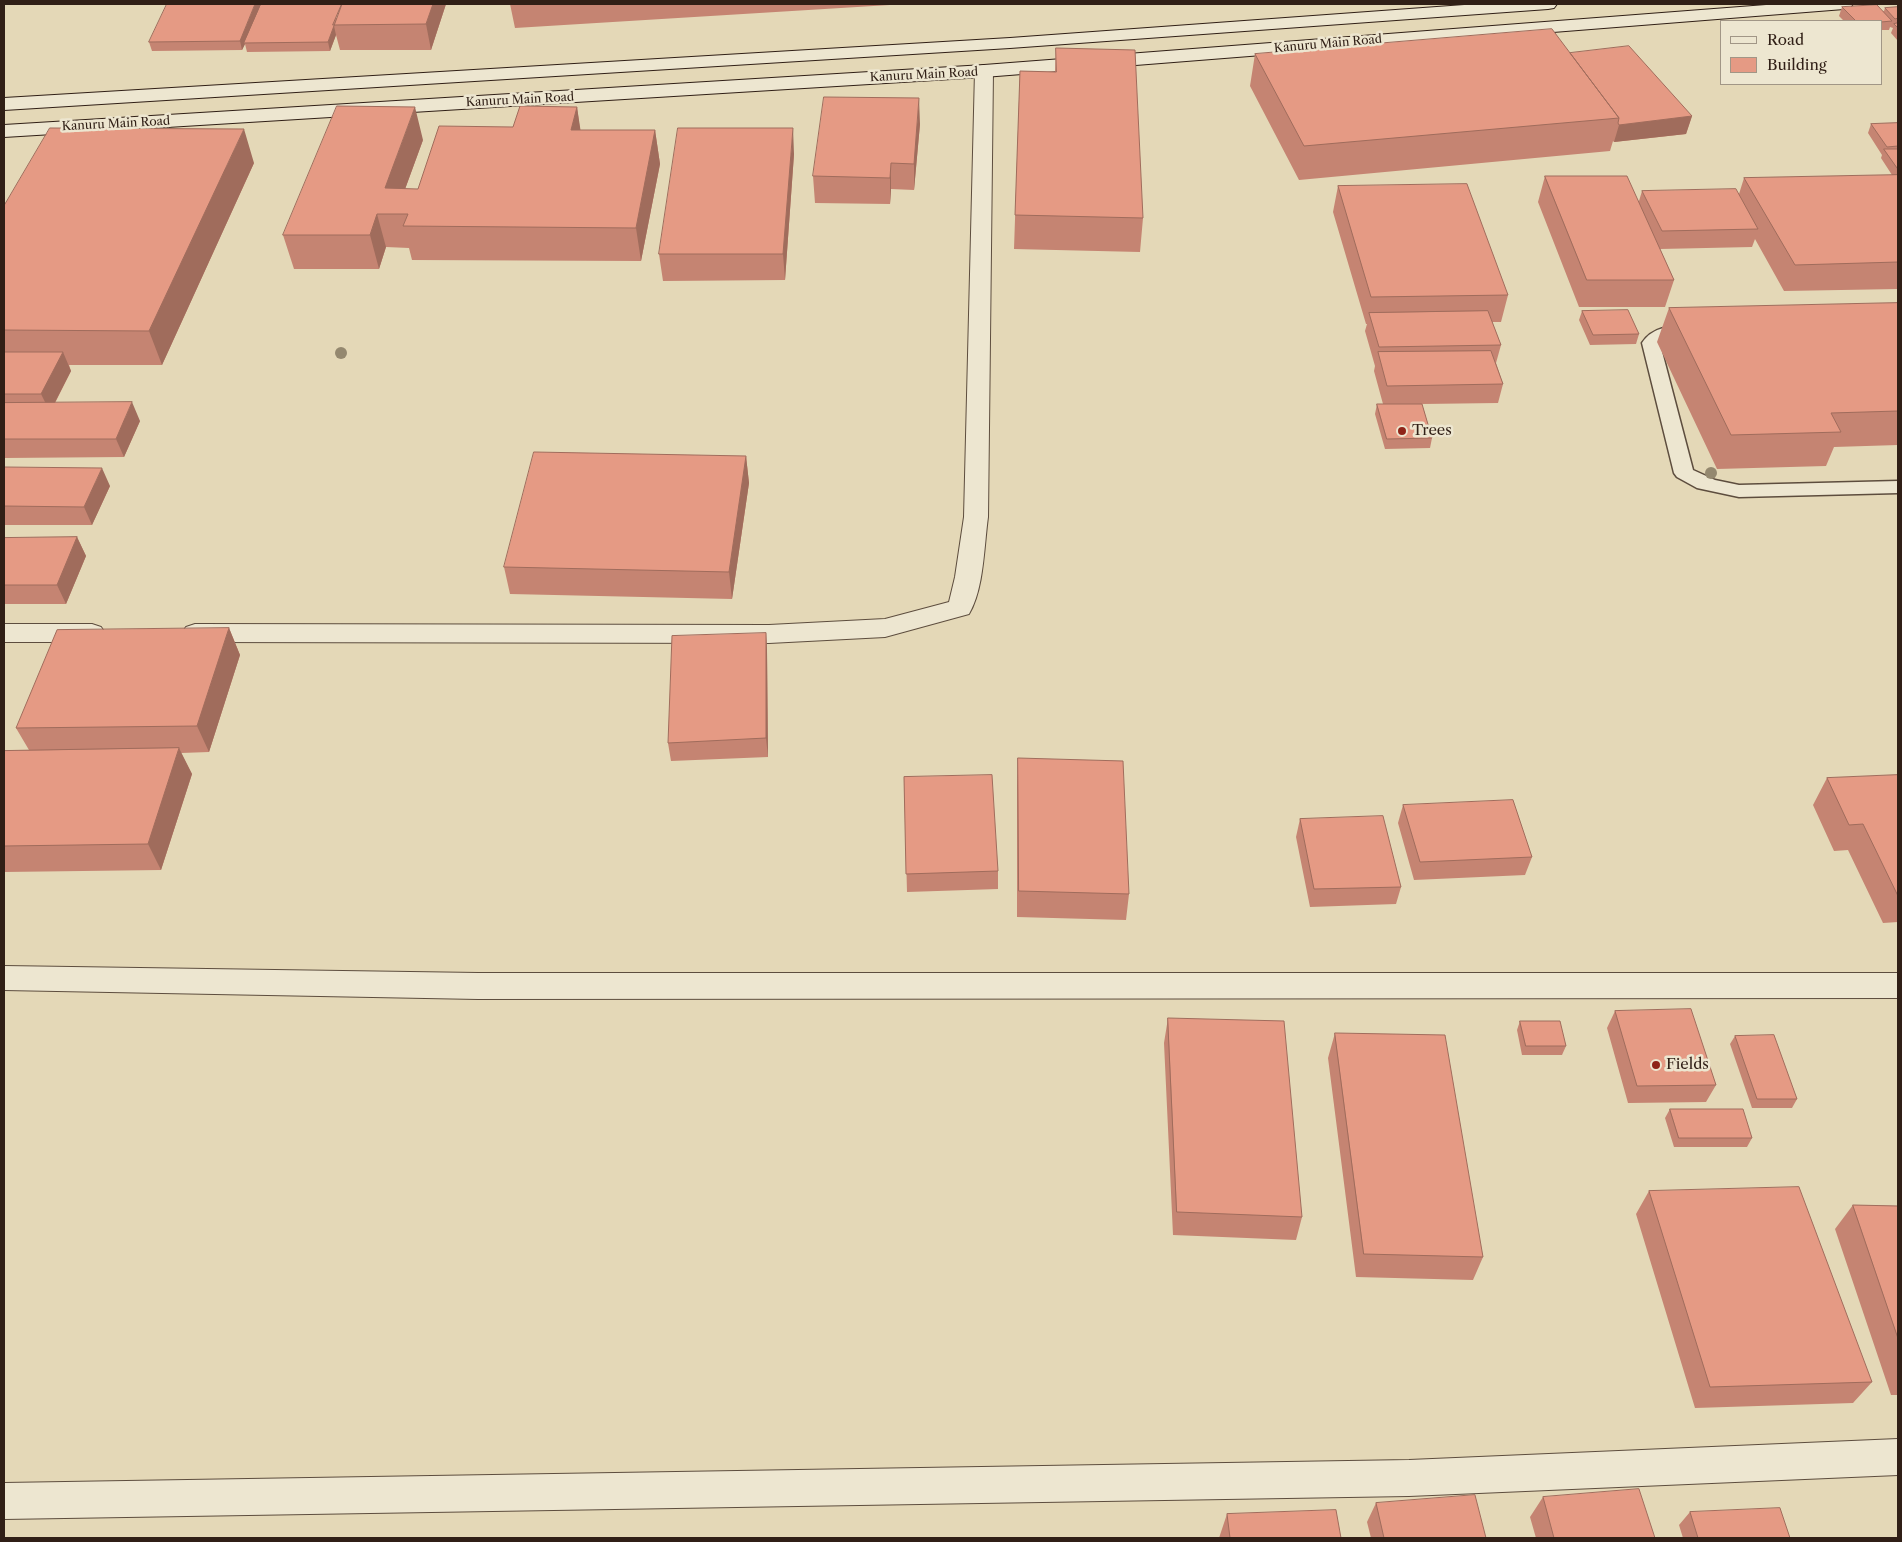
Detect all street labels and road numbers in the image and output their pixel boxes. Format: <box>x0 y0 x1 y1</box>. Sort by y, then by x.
street label: Kanuru Main Road <box>1273 32 1383 56</box>
street label: Kanuru Main Road <box>869 65 979 85</box>
street label: Kanuru Main Road <box>465 90 575 110</box>
street label: Kanuru Main Road <box>61 114 171 134</box>

